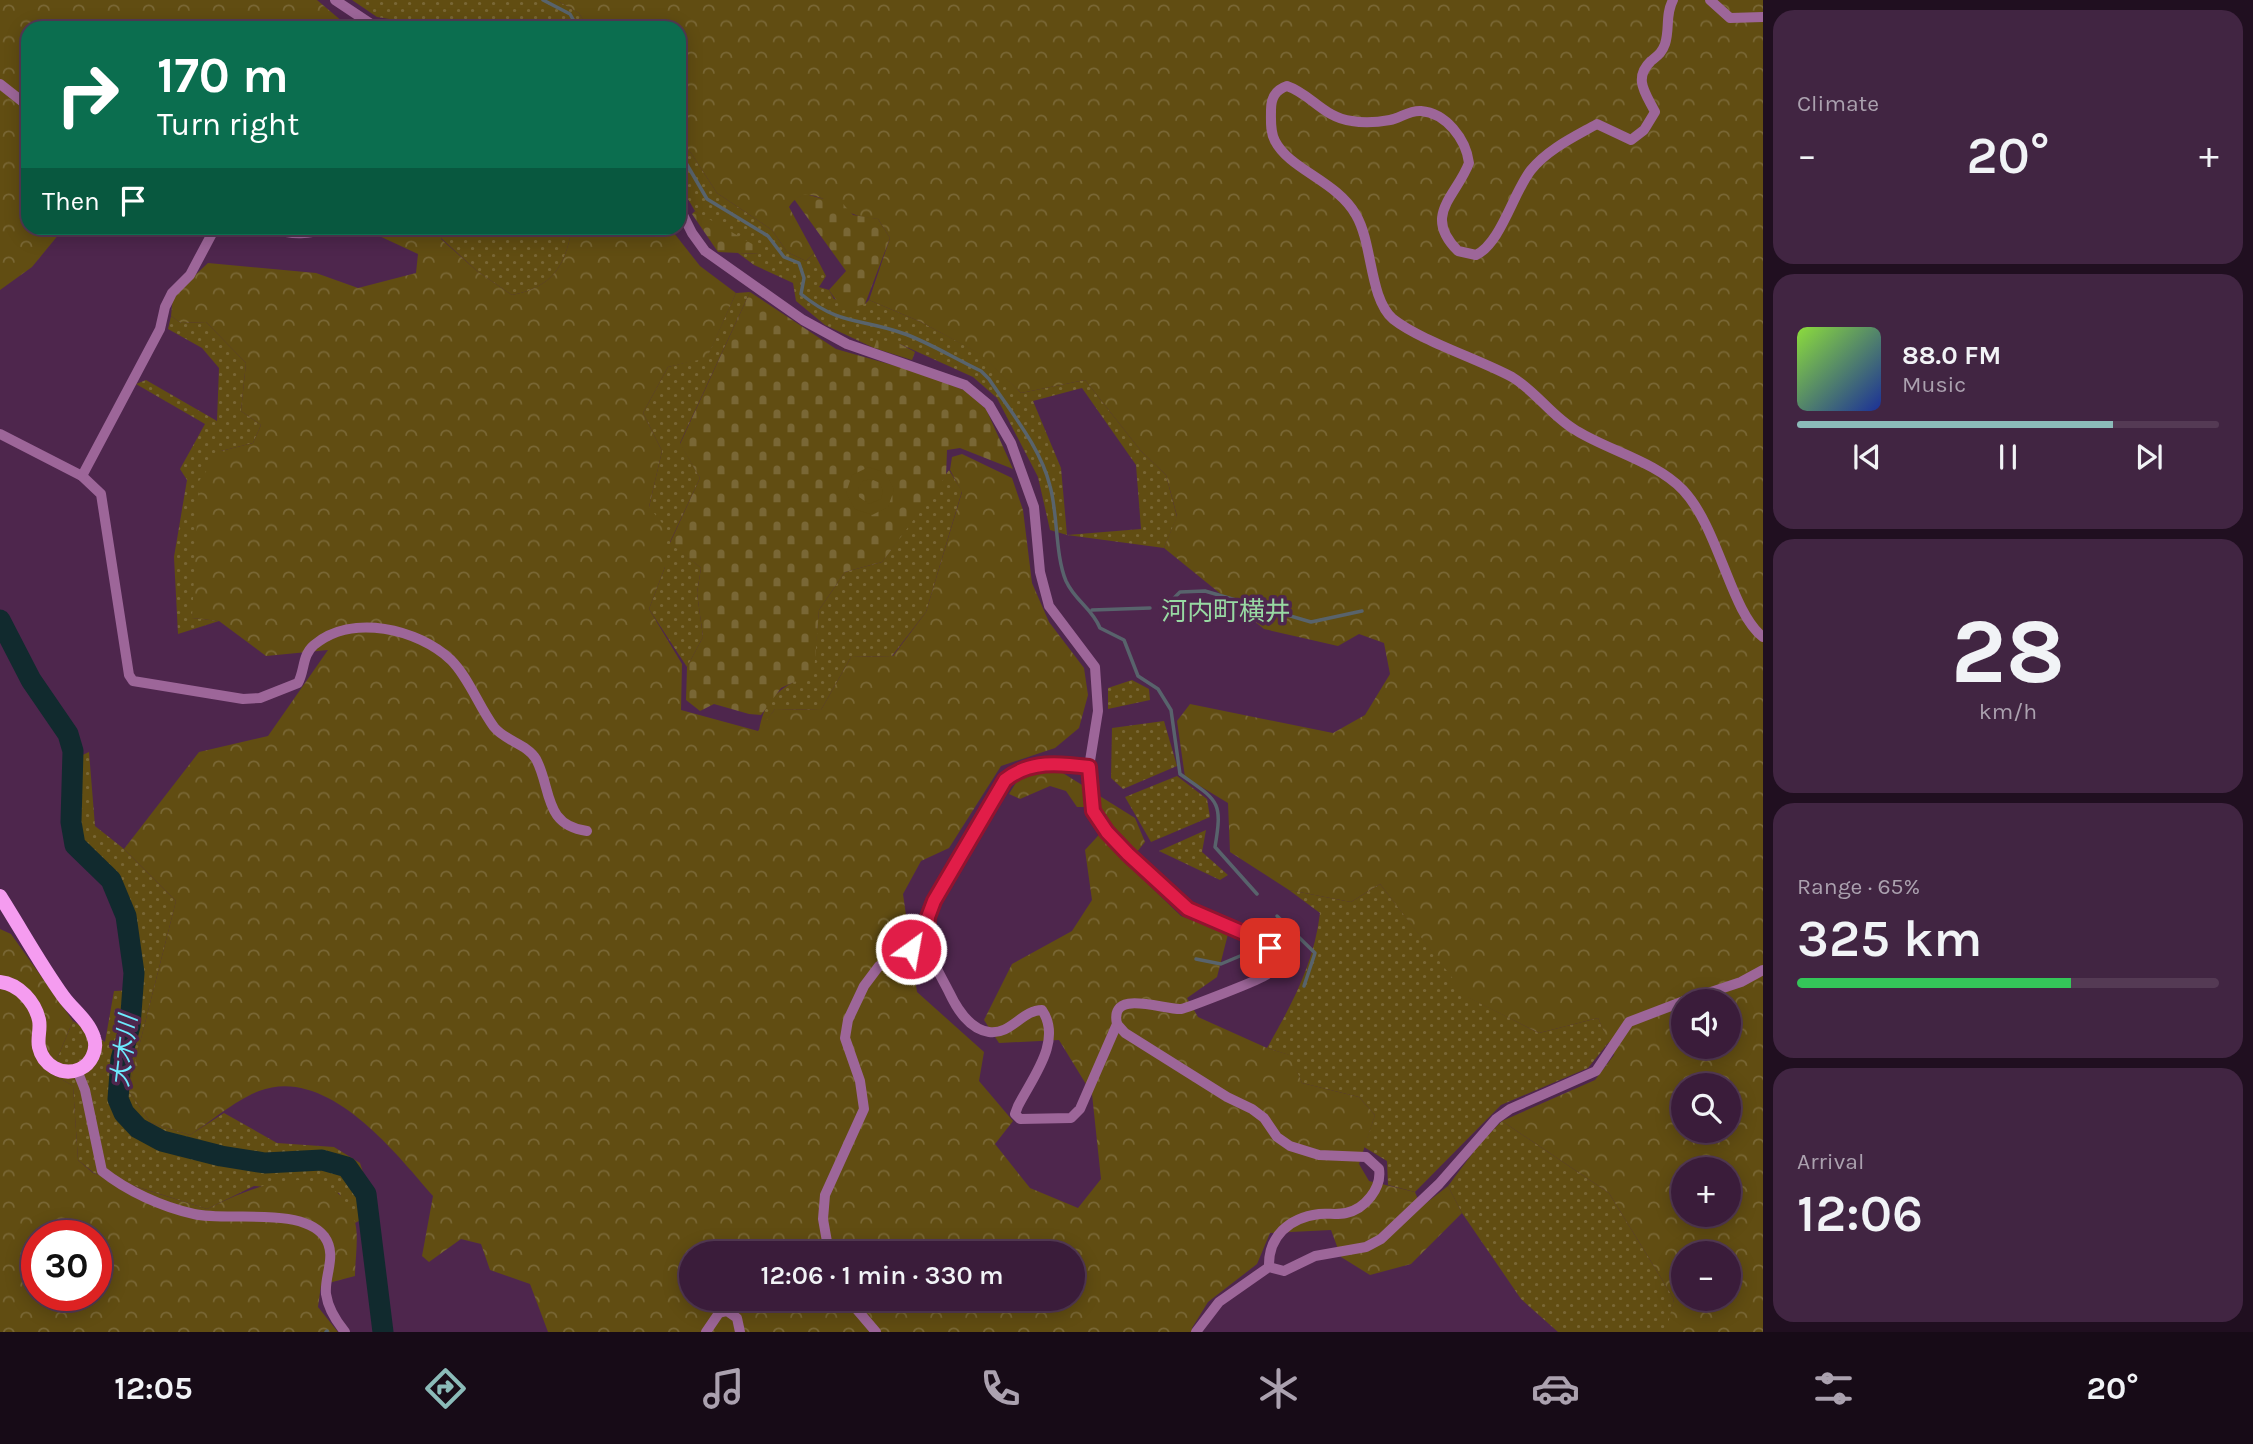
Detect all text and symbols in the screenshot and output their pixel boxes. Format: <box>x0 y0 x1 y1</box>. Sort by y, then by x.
text: 170 m <box>157 47 289 104</box>
icon: right <box>42 49 133 140</box>
text: Climate <box>1797 90 1879 117</box>
text: Turn right <box>157 106 299 143</box>
text: 20° <box>1967 125 2049 186</box>
text: − <box>1797 133 1817 178</box>
text: + <box>2199 133 2219 178</box>
icon: arrive <box>114 182 152 220</box>
text: Then <box>42 186 100 217</box>
text: 88.0 FM <box>1902 340 2001 371</box>
text: Music <box>1902 371 1966 398</box>
icon: previous <box>1848 438 1886 476</box>
icon: pause <box>1989 438 2027 476</box>
icon: next <box>2130 438 2168 476</box>
district label: 河内町横井 <box>1161 596 1291 627</box>
text: 28 <box>1951 599 2065 705</box>
text: km/h <box>1979 698 2037 725</box>
text: Range · 65% <box>1797 873 1920 900</box>
text: 325 km <box>1797 908 1982 969</box>
position arrow <box>874 912 948 986</box>
pin <box>1240 918 1300 978</box>
icon: arrive <box>1251 929 1289 967</box>
map controls <box>1671 989 1741 1311</box>
button: sound <box>1671 989 1741 1059</box>
water label: 大木川 <box>106 1011 143 1088</box>
button: search <box>1671 1073 1741 1143</box>
text: Arrival <box>1797 1148 1864 1175</box>
button: + <box>1671 1157 1741 1227</box>
text: 12:06 <box>1797 1183 1923 1244</box>
speed limit sign: 30 <box>21 1220 112 1311</box>
button: − <box>1671 1241 1741 1311</box>
text: 12:06 · 1 min · 330 m <box>760 1260 1004 1291</box>
icon: directions <box>421 1364 470 1413</box>
icon: music <box>699 1364 748 1413</box>
icon: phone <box>976 1364 1025 1413</box>
icon: climate <box>1254 1364 1303 1413</box>
icon: car <box>1531 1364 1580 1413</box>
icon: filters <box>1809 1364 1858 1413</box>
text: 12:05 <box>114 1370 193 1407</box>
text: 20° <box>2087 1370 2139 1407</box>

